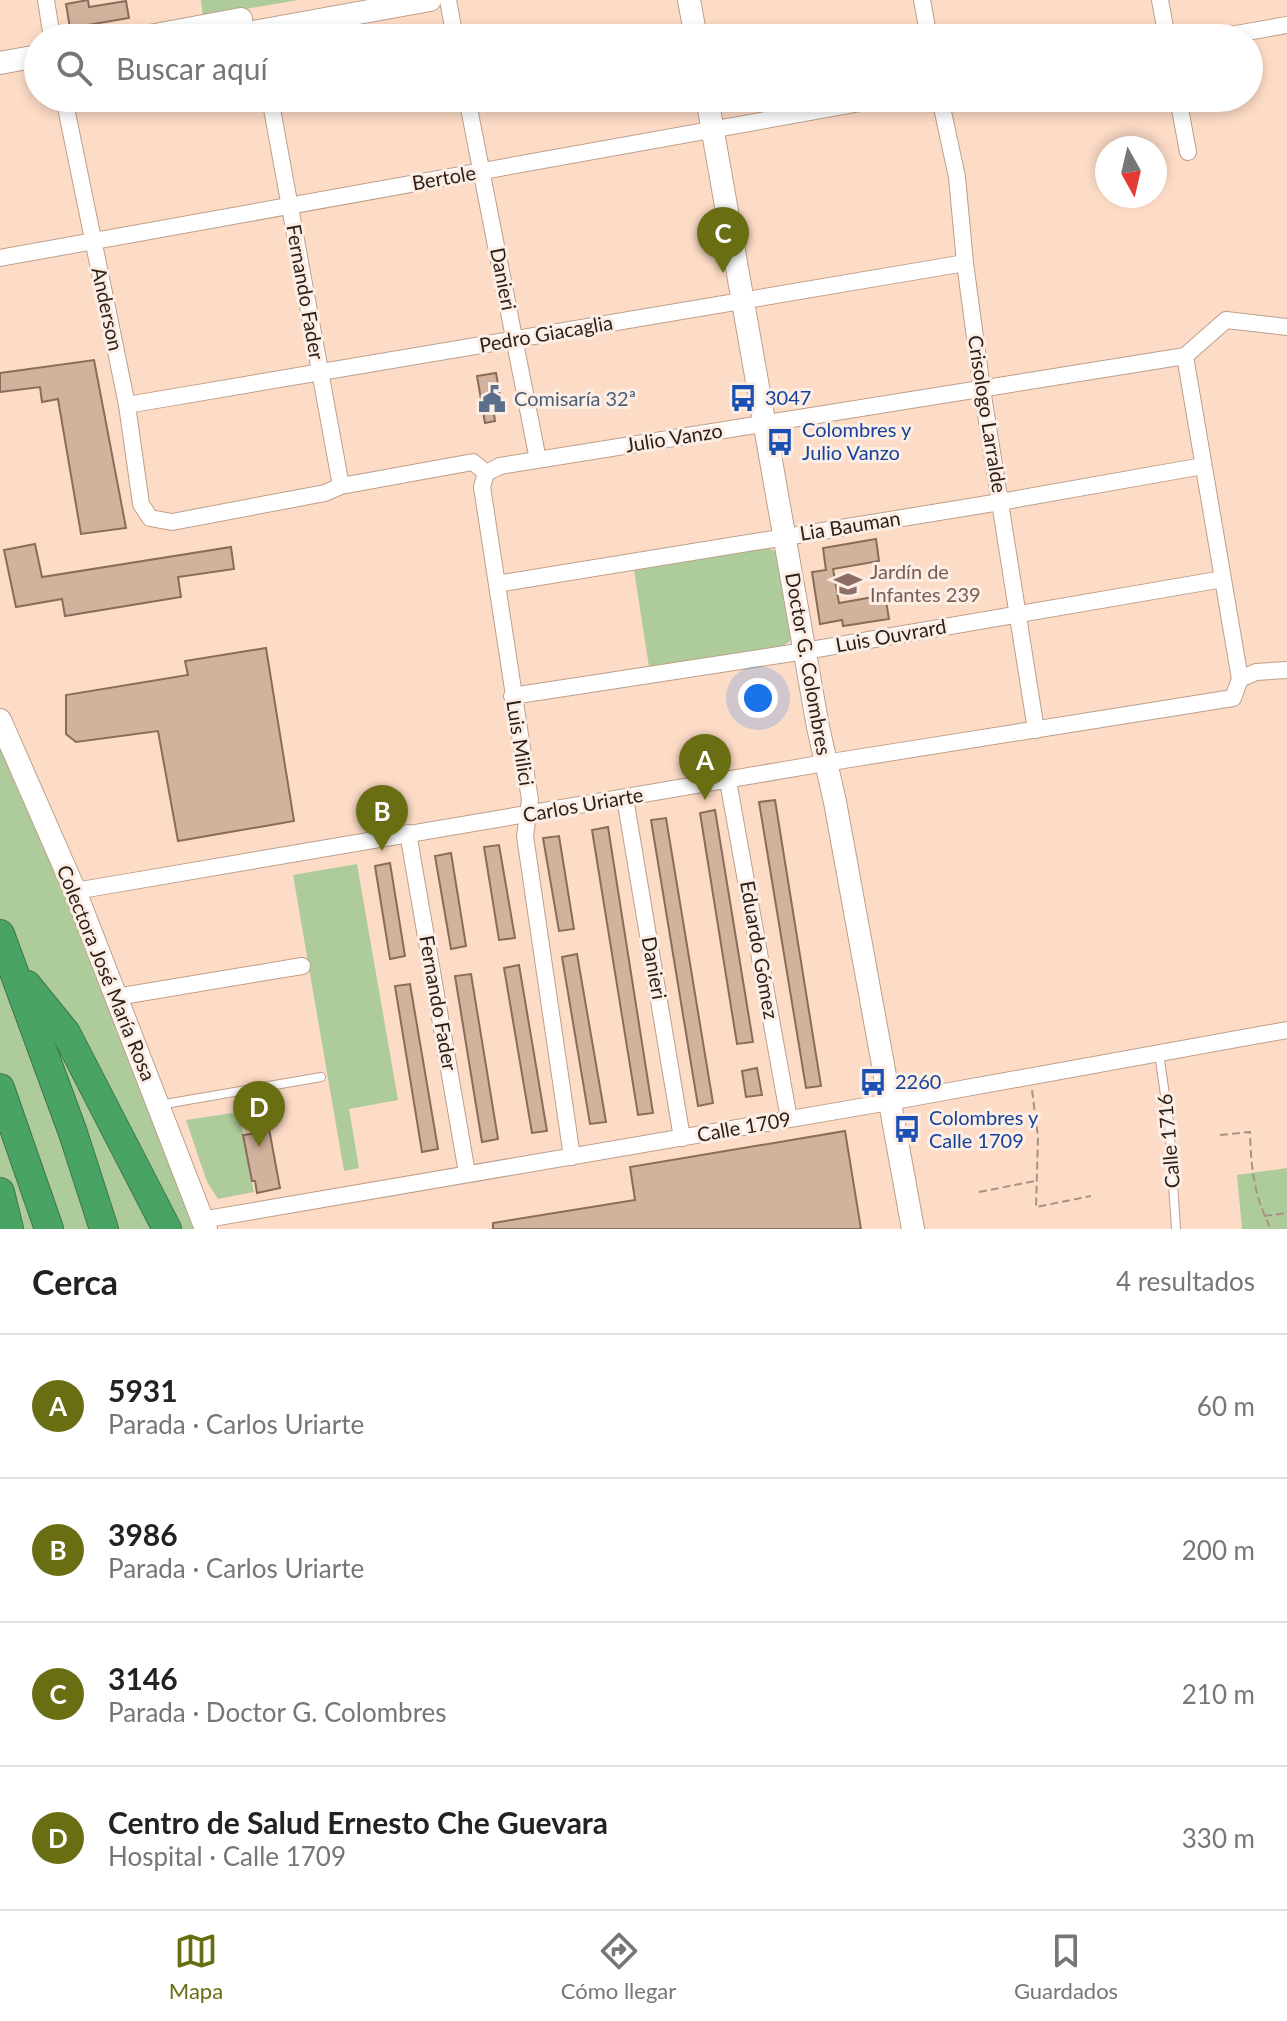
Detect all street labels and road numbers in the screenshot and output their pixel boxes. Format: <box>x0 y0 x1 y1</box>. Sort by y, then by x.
street label: Bertole <box>410 160 478 194</box>
street label: Fernando Fader <box>282 222 330 362</box>
street label: Danieri <box>486 245 522 312</box>
street label: Anderson <box>87 265 129 353</box>
street label: Pedro Giacaglia <box>477 309 614 357</box>
street label: Crisologo Larralde <box>964 333 1012 494</box>
street label: Julio Vanzo <box>624 417 724 457</box>
street label: Lia Bauman <box>798 505 902 545</box>
street label: Doctor G. Colombres <box>781 571 837 757</box>
street label: Luis Ouvrard <box>834 613 948 657</box>
street label: Luis Milici <box>502 698 540 787</box>
street label: Carlos Uriarte <box>521 782 645 826</box>
street label: Colectora José María Rosa <box>53 861 161 1084</box>
street label: Eduardo Gómez <box>736 879 784 1021</box>
street label: Fernando Fader <box>415 933 463 1073</box>
street label: Danieri <box>638 934 672 1001</box>
street label: Calle 1716 <box>1152 1093 1184 1189</box>
street label: Calle 1709 <box>695 1106 793 1146</box>

